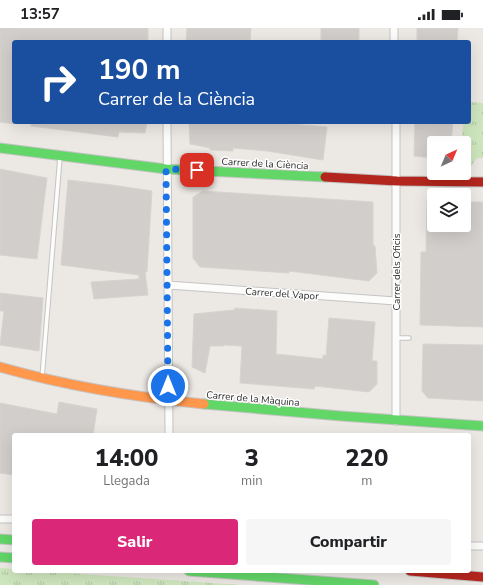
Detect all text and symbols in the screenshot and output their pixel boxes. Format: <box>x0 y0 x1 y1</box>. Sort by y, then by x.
text: 13:57 <box>20 4 60 24</box>
text: 190 m <box>98 51 181 89</box>
icon: right <box>32 56 84 108</box>
text: Carrer de la Ciència <box>98 87 255 111</box>
north arrow <box>427 136 471 180</box>
map controls <box>427 136 471 232</box>
pin <box>180 153 214 187</box>
street label: Carrer de la Ciència <box>221 155 309 173</box>
icon: arrive <box>186 159 208 181</box>
button: layers <box>427 188 471 232</box>
street label: Carrer dels Oficis <box>390 233 404 310</box>
street label: Carrer del Vapor <box>245 284 320 304</box>
position arrow <box>147 365 189 407</box>
street label: Carrer de la Màquina <box>206 388 300 410</box>
text: 14:00 <box>95 442 158 474</box>
text: 3 <box>245 442 259 474</box>
text: 220 <box>345 442 388 474</box>
text: Llegada <box>103 472 150 490</box>
text: min <box>241 472 263 490</box>
text: m <box>361 472 372 490</box>
button: Salir <box>32 519 238 565</box>
button: Compartir <box>246 519 451 565</box>

